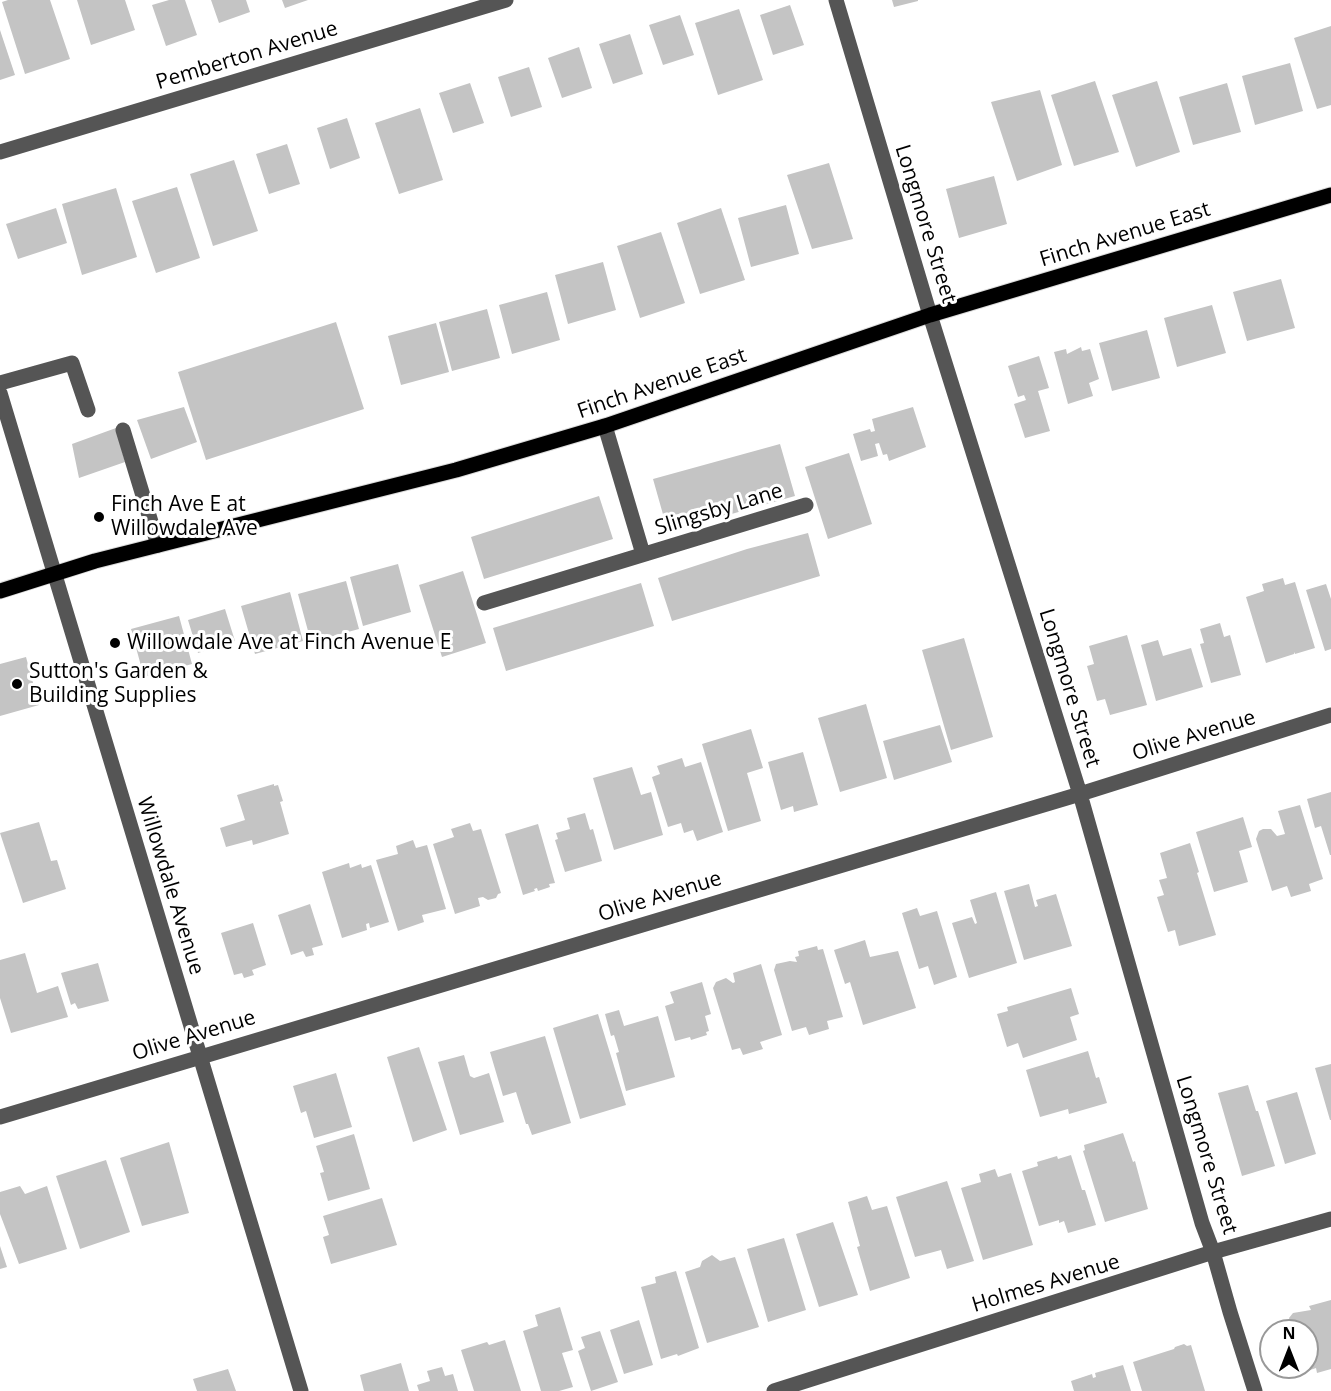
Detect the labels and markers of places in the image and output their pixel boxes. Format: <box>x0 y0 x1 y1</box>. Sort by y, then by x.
place label: Finch Ave E at Willowdale Ave <box>111 492 258 542</box>
marker: Finch Ave E at Willowdale Ave <box>92 510 106 524</box>
place label: Willowdale Ave at Finch Avenue E <box>127 630 452 656</box>
marker: Willowdale Ave at Finch Avenue E <box>108 636 122 650</box>
place label: Sutton's Garden & Building Supplies <box>29 659 208 709</box>
marker: Sutton's Garden & Building Supplies <box>10 677 24 691</box>

